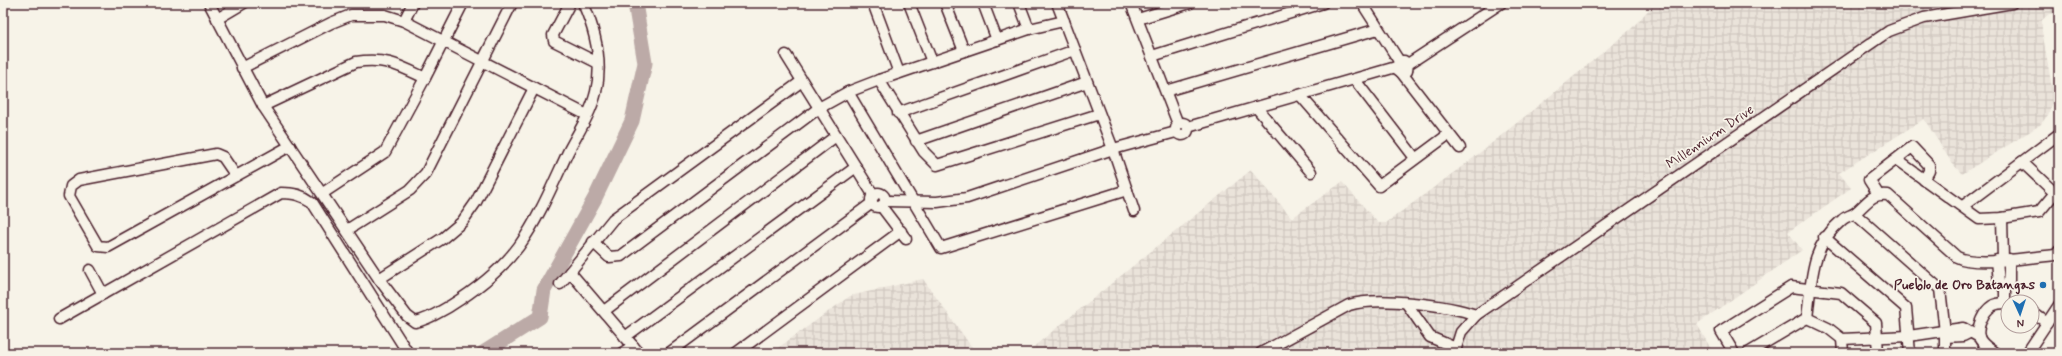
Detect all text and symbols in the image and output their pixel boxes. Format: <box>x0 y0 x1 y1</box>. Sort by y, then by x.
street label: Millennium Drive <box>1662 101 1758 173</box>
place label: Pueblo de Oro Batangas <box>1894 276 2036 295</box>
marker: Pueblo de Oro Batangas <box>2038 280 2048 290</box>
north arrow <box>2000 294 2040 334</box>
text: N <box>2016 316 2024 330</box>

